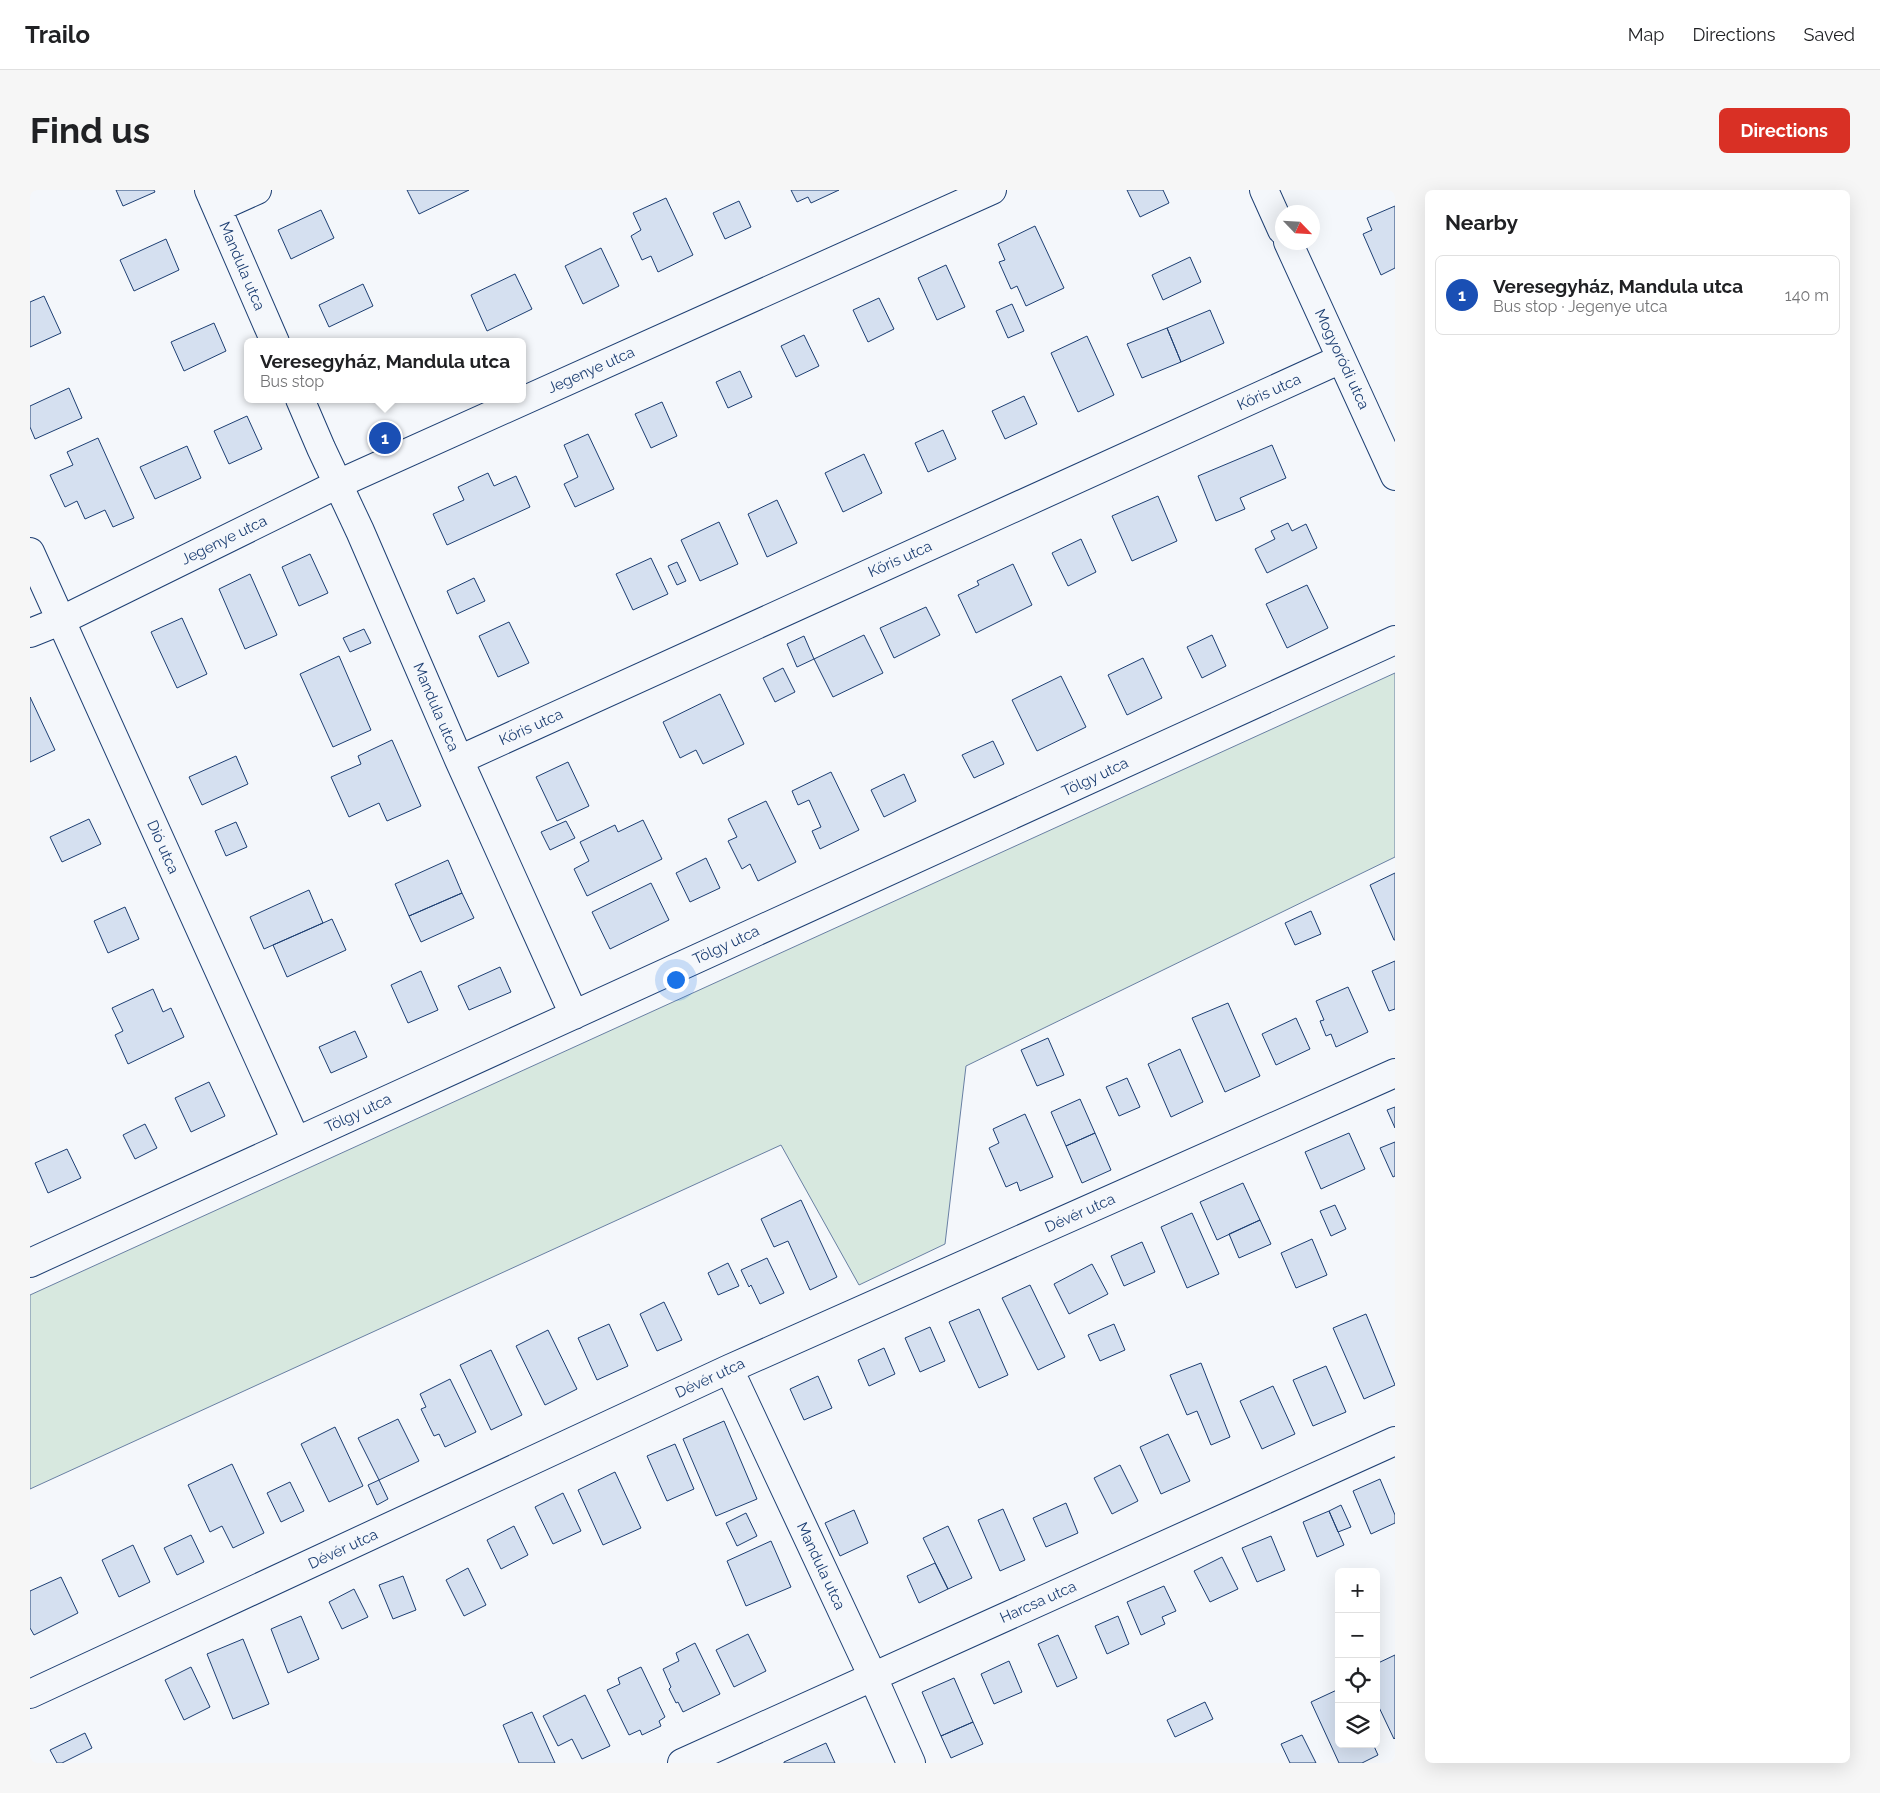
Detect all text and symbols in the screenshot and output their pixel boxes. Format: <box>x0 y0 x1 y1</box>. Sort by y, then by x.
text: Trailo <box>25 20 90 49</box>
text: Map <box>1628 24 1664 45</box>
text: Directions <box>1692 24 1776 45</box>
text: Saved <box>1804 24 1855 45</box>
button: Directions <box>1719 108 1850 153</box>
text: Find us <box>30 110 150 151</box>
north arrow <box>1275 205 1320 250</box>
text: Nearby <box>1445 210 1518 235</box>
street label: Mandula utca <box>215 219 269 313</box>
text: Veresegyház, Mandula utca <box>1493 275 1743 297</box>
text: 1 <box>1458 286 1466 305</box>
text: 140 m <box>1785 286 1829 305</box>
text: Bus stop · Jegenye utca <box>1493 297 1668 316</box>
street label: Mogyoródi utca <box>1311 306 1373 412</box>
popup <box>244 338 526 403</box>
street label: Jegenye utca <box>545 343 637 397</box>
text: Veresegyház, Mandula utca <box>260 350 510 372</box>
street label: Kőris utca <box>1234 370 1304 414</box>
text: Bus stop <box>260 372 324 391</box>
pin: 1 <box>369 419 401 457</box>
street label: Jegenye utca <box>178 511 270 569</box>
street label: Kőris utca <box>865 537 935 581</box>
street label: Mandula utca <box>409 660 463 754</box>
street label: Kőris utca <box>496 705 566 749</box>
street label: Tölgy utca <box>1059 754 1131 800</box>
street label: Dió utca <box>143 817 183 877</box>
street label: Tölgy utca <box>690 922 762 968</box>
your location <box>663 967 689 993</box>
street label: Tölgy utca <box>322 1090 394 1136</box>
street label: Dévér utca <box>1042 1190 1118 1236</box>
street label: Dévér utca <box>672 1354 748 1402</box>
street label: Mandula utca <box>793 1519 849 1613</box>
street label: Dévér utca <box>305 1525 381 1573</box>
map controls <box>1335 1568 1380 1748</box>
button: + <box>1335 1568 1380 1613</box>
street label: Harcsa utca <box>997 1577 1079 1627</box>
button: − <box>1335 1613 1380 1658</box>
button: locate <box>1335 1658 1380 1703</box>
button: layers <box>1335 1703 1380 1748</box>

